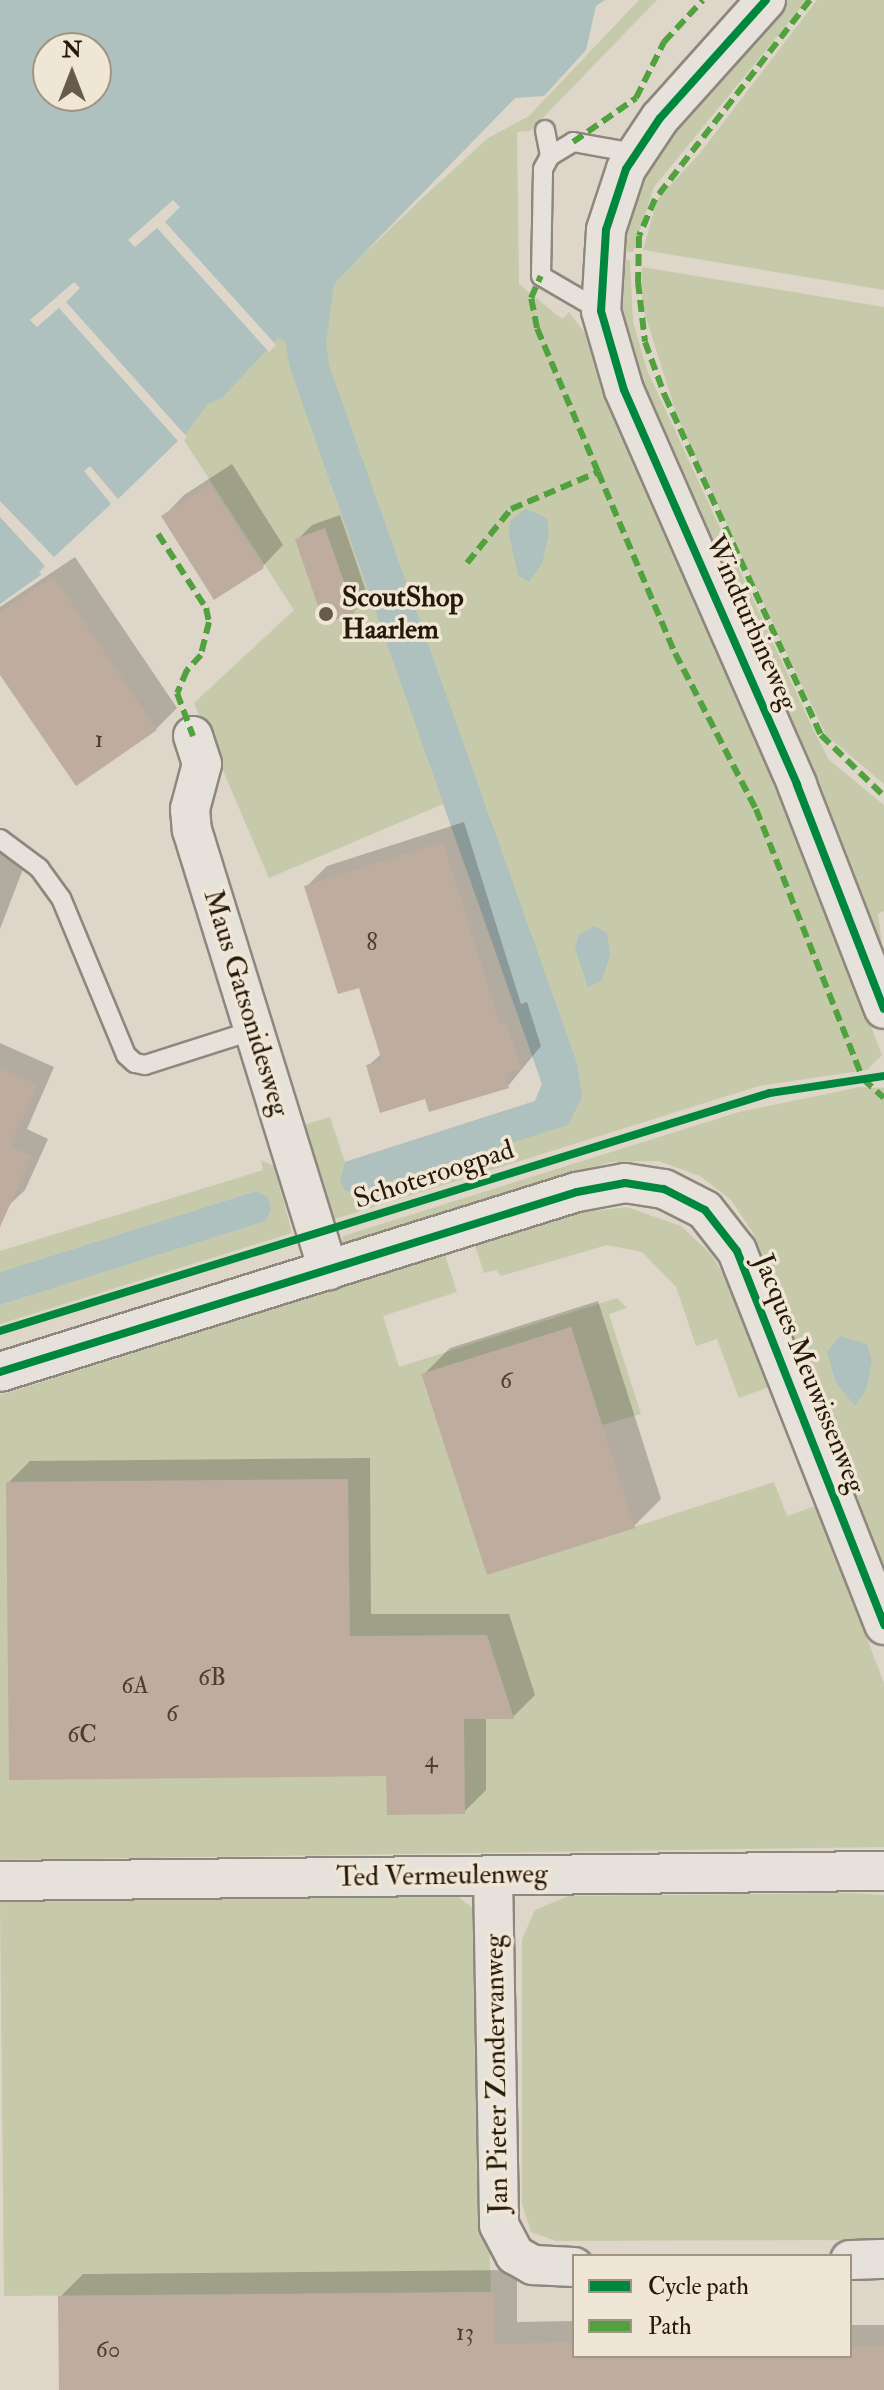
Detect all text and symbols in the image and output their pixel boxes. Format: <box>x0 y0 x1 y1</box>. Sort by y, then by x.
north arrow <box>32 32 112 112</box>
text: N <box>62 36 82 64</box>
street label: Windturbineweg <box>697 530 805 716</box>
place label: ScoutShop Haarlem <box>342 581 464 647</box>
marker: ScoutShop Haarlem <box>317 605 335 623</box>
house number: 1 <box>95 726 103 754</box>
street label: Maus Gatsonidesweg <box>196 886 296 1120</box>
house number: 8 <box>366 929 378 957</box>
street label: Schoteroogpad <box>350 1133 518 1217</box>
street label: Jacques Meuwissenweg <box>746 1250 872 1498</box>
house number: 6 <box>500 1367 512 1395</box>
house number: 6B <box>198 1664 226 1692</box>
house number: 6A <box>121 1672 149 1700</box>
house number: 6 <box>166 1700 178 1728</box>
house number: 6C <box>67 1721 97 1749</box>
house number: 4 <box>425 1746 437 1774</box>
street label: Ted Vermeulenweg <box>336 1857 548 1895</box>
street label: Jan Pieter Zondervanweg <box>478 1934 516 2214</box>
legend <box>572 2254 852 2358</box>
text: Cycle path <box>648 2271 749 2302</box>
text: Path <box>648 2311 692 2342</box>
house number: 13 <box>456 2319 474 2347</box>
house number: 60 <box>96 2336 120 2364</box>

